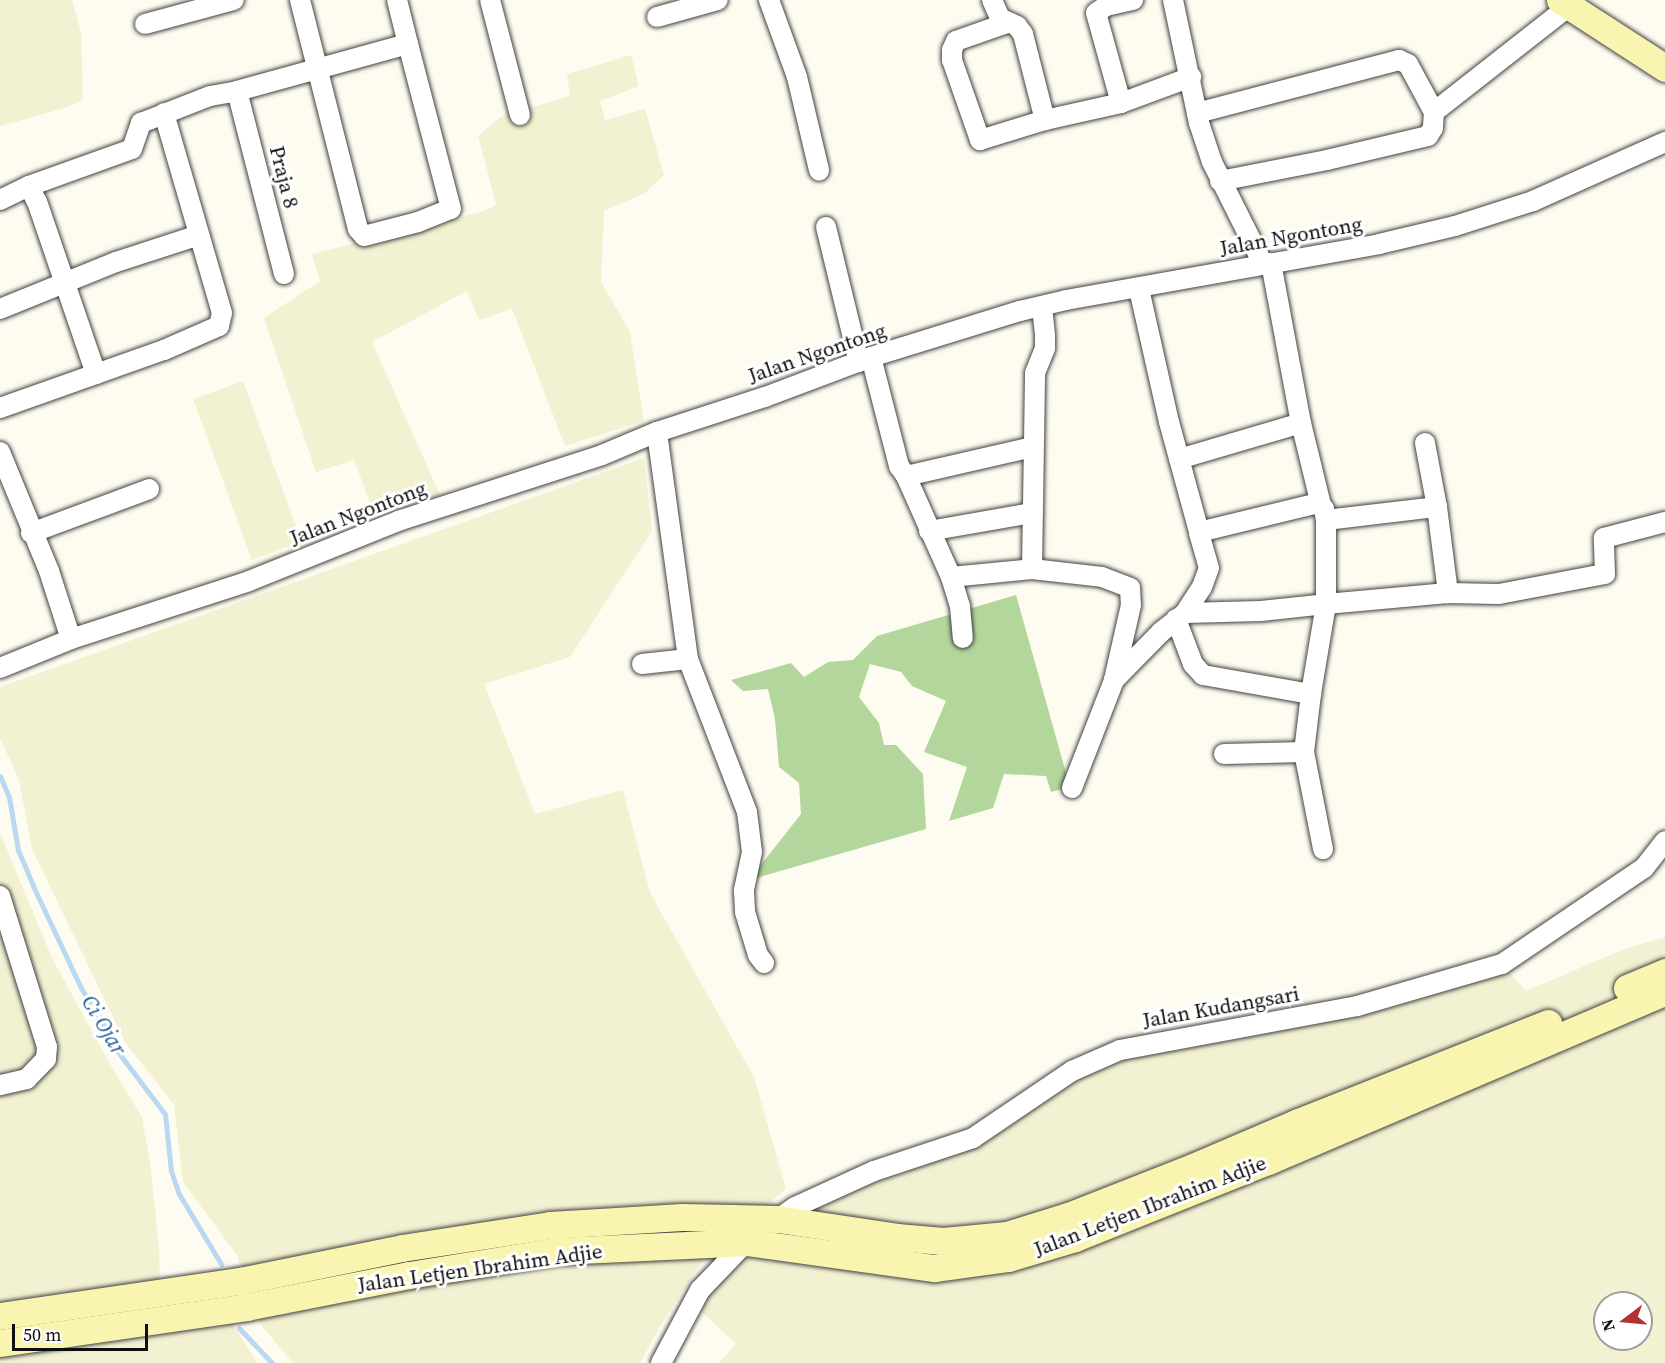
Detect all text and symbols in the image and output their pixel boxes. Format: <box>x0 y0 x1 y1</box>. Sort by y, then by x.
street label: Praja 8 <box>264 143 304 211</box>
street label: Jalan Ngontong <box>1218 211 1364 261</box>
street label: Jalan Ngontong <box>745 318 889 388</box>
street label: Jalan Ngontong <box>286 475 430 551</box>
street label: Jalan Kudangsari <box>1141 981 1301 1033</box>
water label: Ci Ojar <box>76 990 132 1060</box>
street label: Jalan Letjen Ibrahim Adjie <box>1030 1150 1270 1262</box>
street label: Jalan Letjen Ibrahim Adjie <box>356 1238 604 1298</box>
north arrow <box>1593 1291 1653 1351</box>
scale bar <box>15 1312 152 1350</box>
text: N <box>1595 1317 1620 1334</box>
text: 50 m <box>23 1322 61 1347</box>

